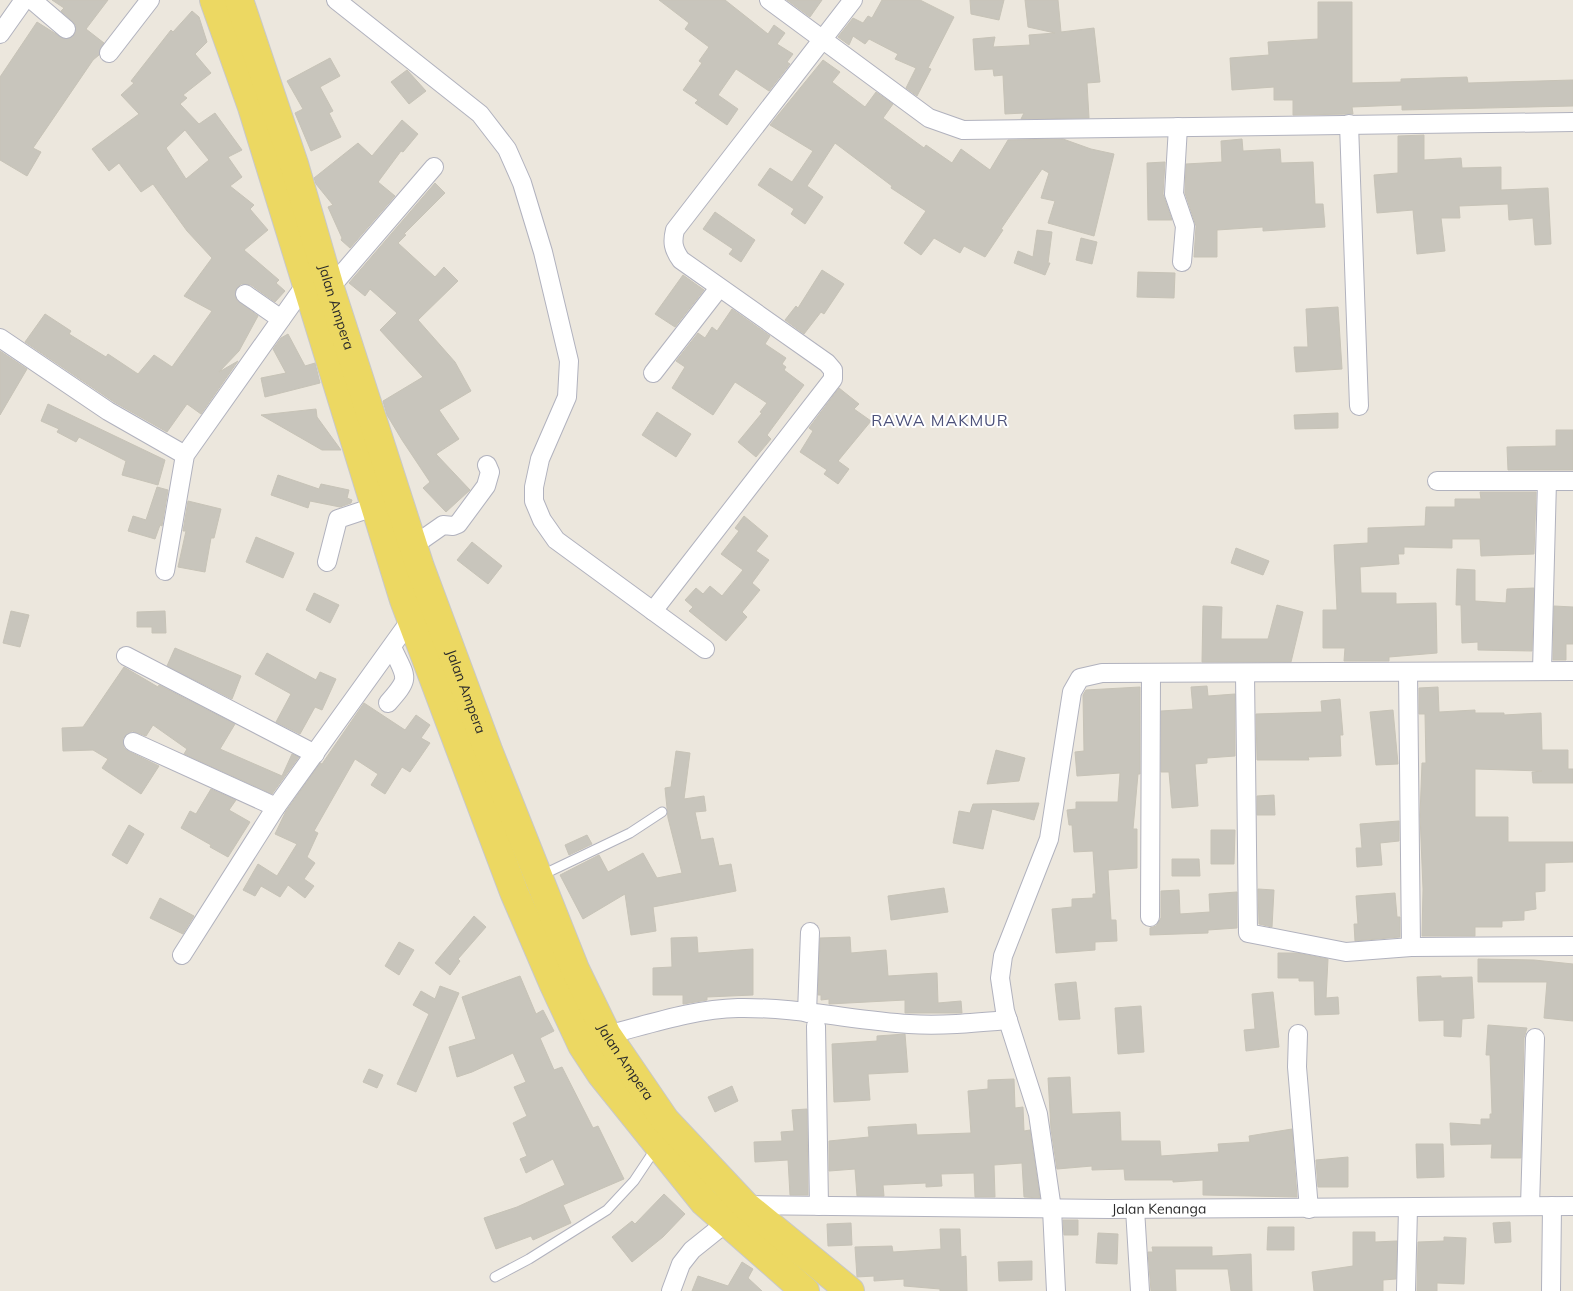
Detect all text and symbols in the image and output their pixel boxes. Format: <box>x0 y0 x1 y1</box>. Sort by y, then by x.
street label: Jalan Ampera <box>315 262 358 352</box>
district label: RAWA MAKMUR <box>871 410 1009 430</box>
street label: Jalan Ampera <box>442 647 490 736</box>
street label: Jalan Ampera <box>594 1020 658 1104</box>
street label: Jalan Kenanga <box>1112 1199 1206 1218</box>

